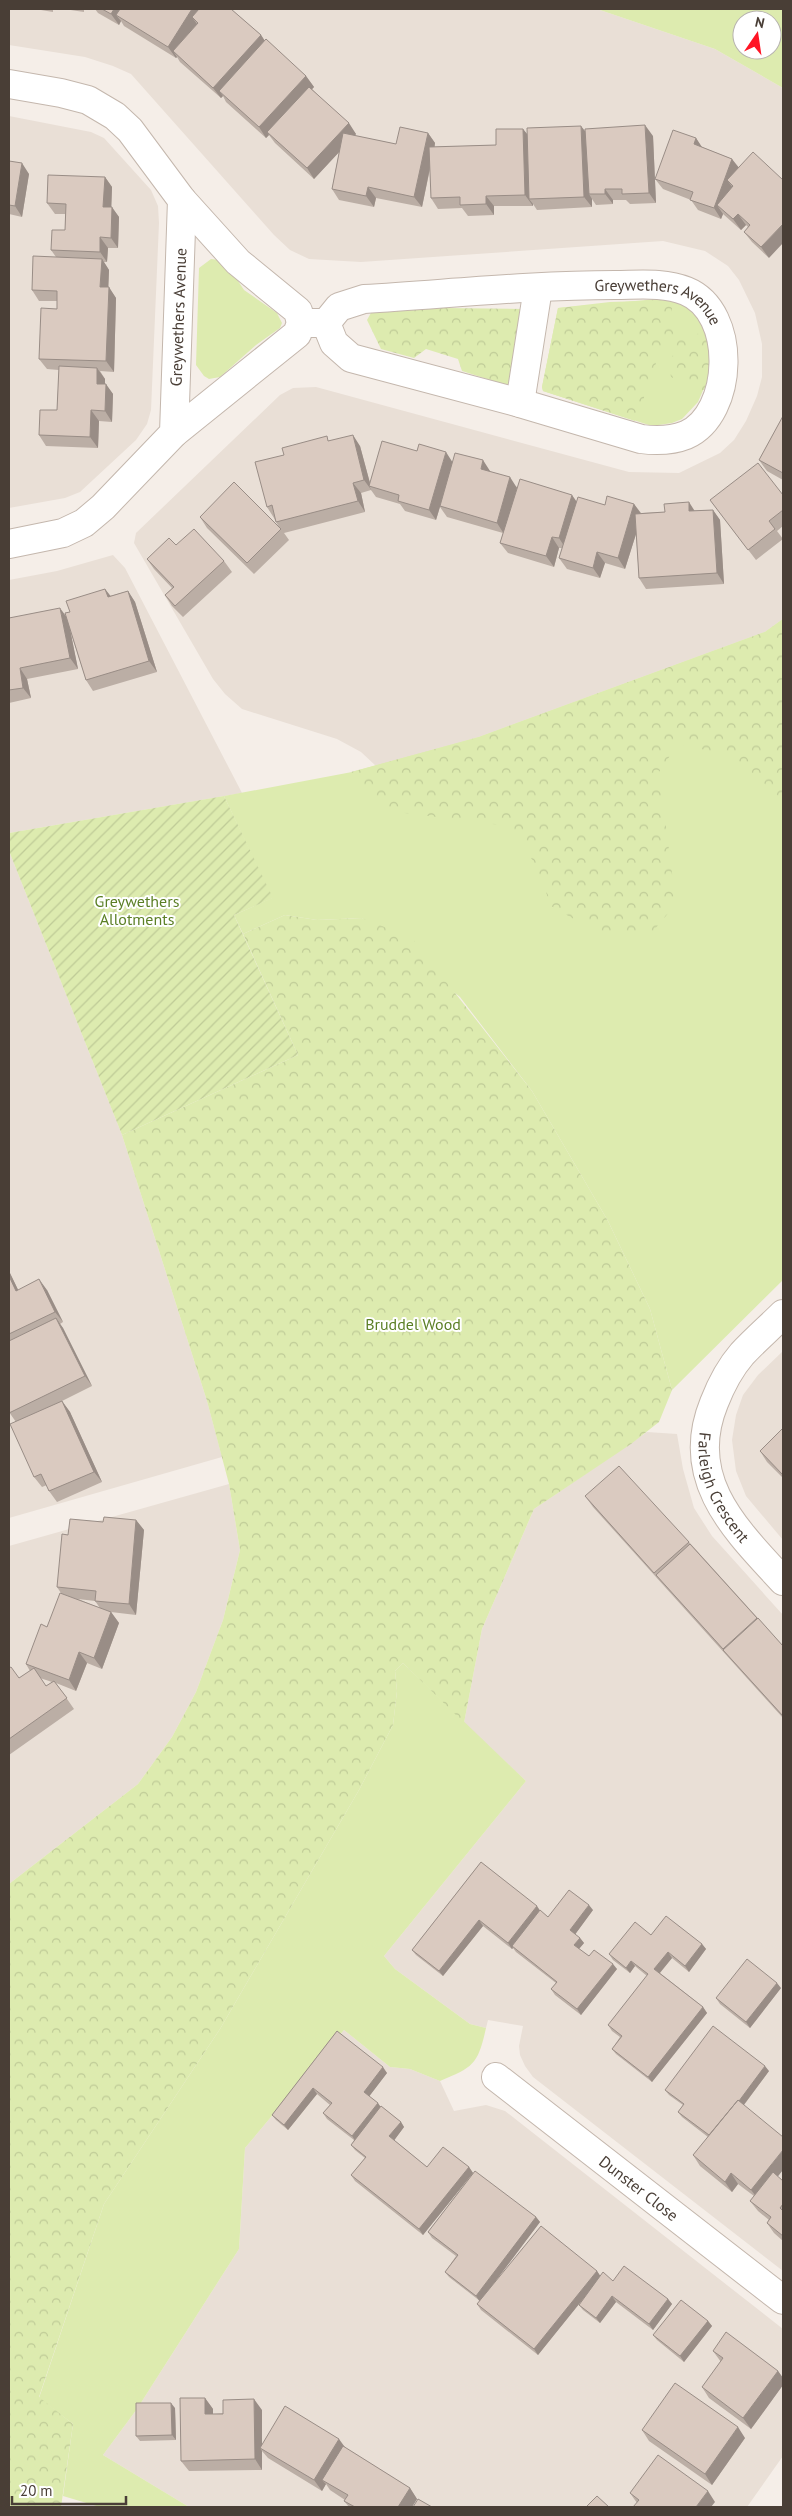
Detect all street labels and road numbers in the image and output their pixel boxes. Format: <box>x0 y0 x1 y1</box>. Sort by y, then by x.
street label: Greywethers Avenue <box>166 247 190 387</box>
street label: Greywethers Avenue <box>594 274 726 328</box>
street label: Farleigh Crescent <box>695 1431 754 1547</box>
street label: Dunster Close <box>595 2151 683 2225</box>

